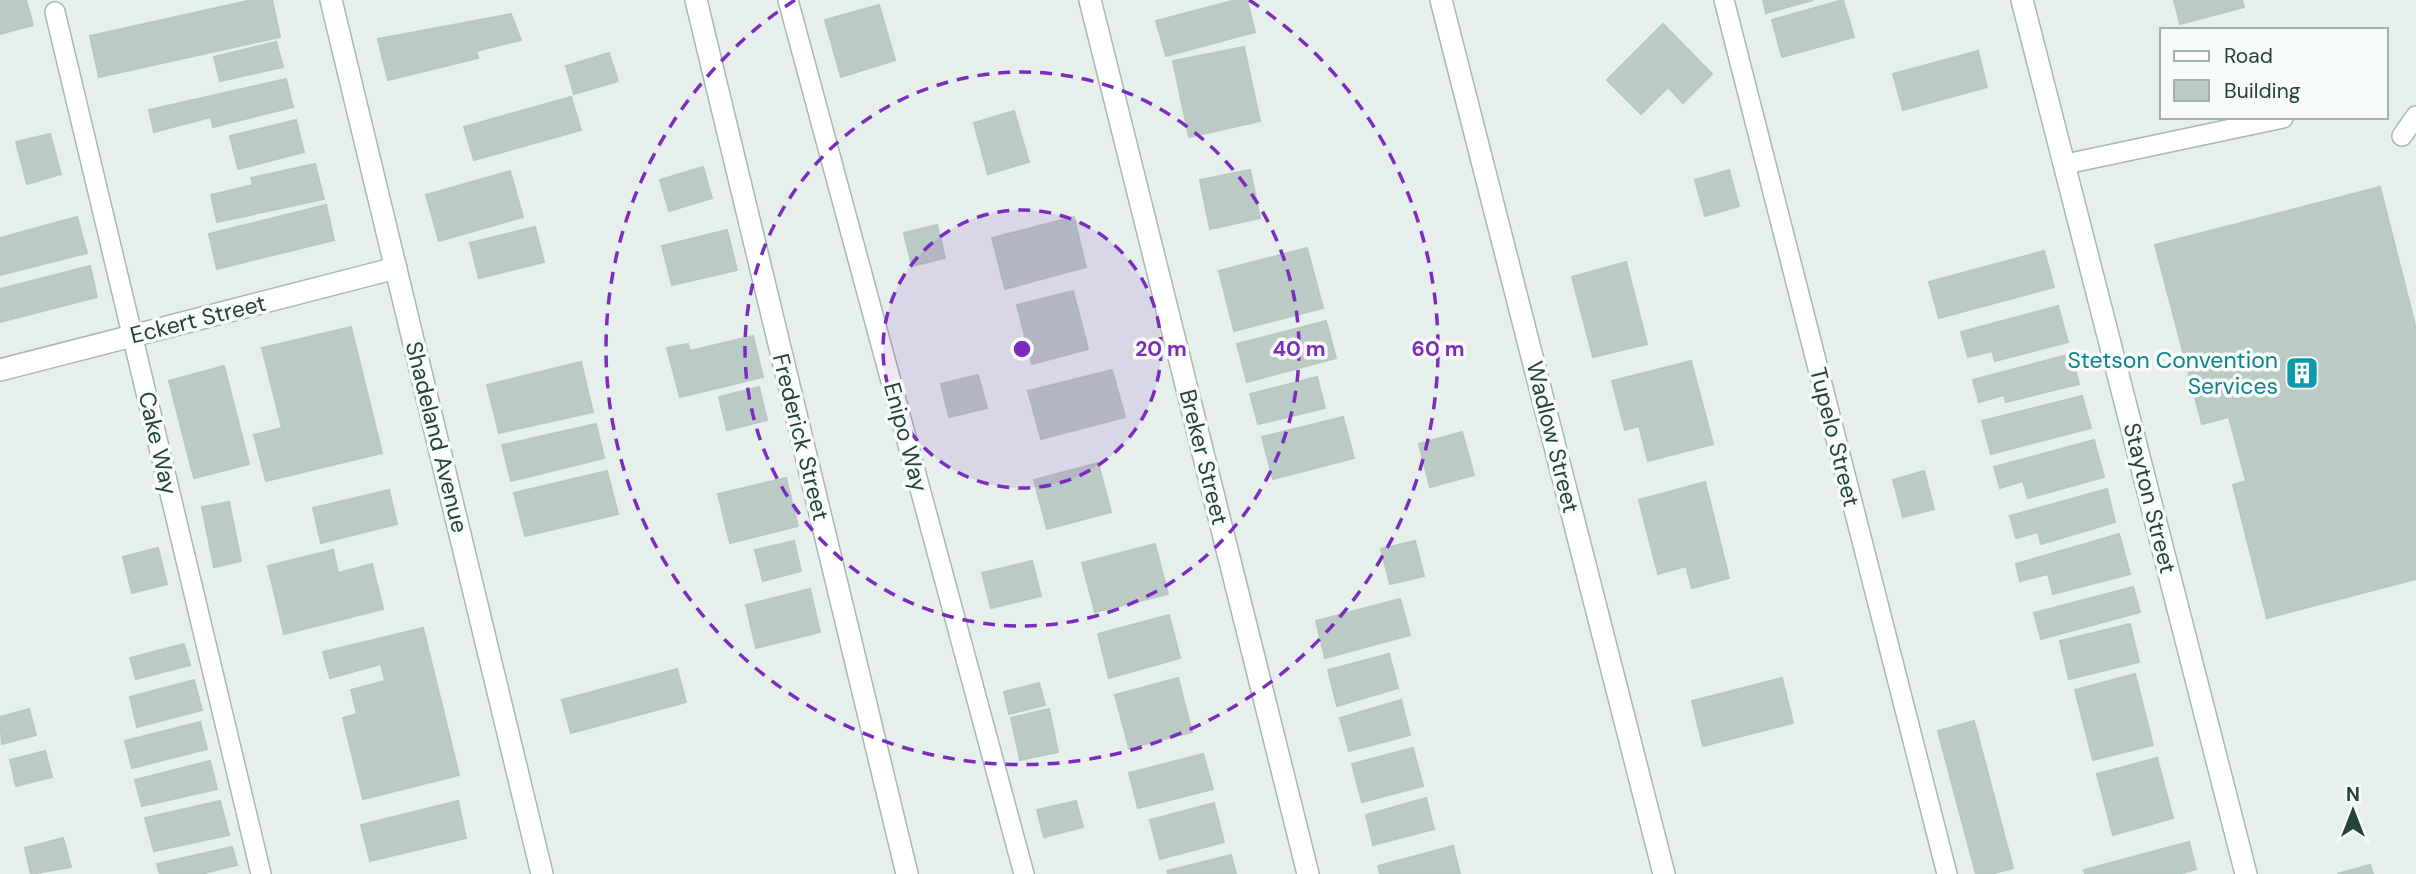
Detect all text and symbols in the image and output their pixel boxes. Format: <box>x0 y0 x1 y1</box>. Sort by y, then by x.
legend <box>2160 28 2388 119</box>
text: Road <box>2224 42 2273 70</box>
text: Building <box>2224 77 2301 105</box>
street label: Eckert Street <box>127 288 269 350</box>
text: 20 m <box>1135 335 1187 363</box>
text: 40 m <box>1272 335 1326 363</box>
text: 60 m <box>1412 335 1464 363</box>
centre of rings <box>1010 337 1034 361</box>
street label: Shadeland Avenue <box>399 338 475 536</box>
place label: Stetson Convention Services <box>2067 345 2278 401</box>
street label: Frederick Street <box>766 350 836 524</box>
building icon: Stetson Convention Services <box>2283 354 2321 392</box>
street label: Wadlow Street <box>1520 358 1586 516</box>
street label: Tupelo Street <box>1803 364 1867 510</box>
street label: Enipo Way <box>877 379 935 495</box>
street label: Breker Street <box>1173 386 1235 528</box>
street label: Cake Way <box>132 388 184 498</box>
street label: Stayton Street <box>2117 420 2183 576</box>
north arrow <box>2318 776 2388 846</box>
text: N <box>2346 782 2360 807</box>

